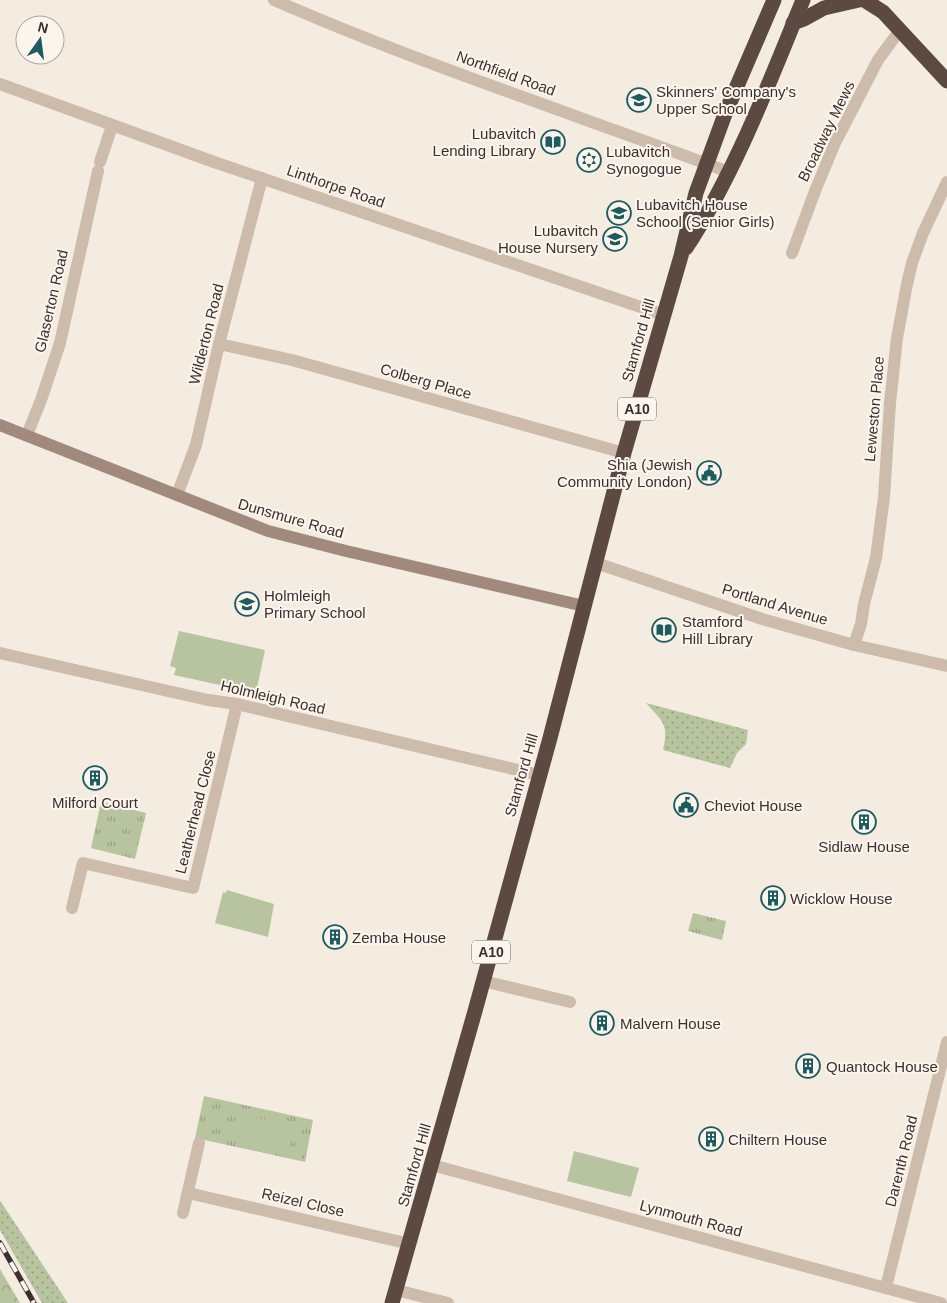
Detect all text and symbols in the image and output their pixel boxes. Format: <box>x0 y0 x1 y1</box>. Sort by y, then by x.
north arrow <box>15 15 65 65</box>
text: N <box>36 18 50 36</box>
street label: Northfield Road <box>454 47 558 99</box>
street label: Broadway Mews <box>794 78 858 184</box>
place label: Skinners' Company's Upper School <box>656 83 796 117</box>
school or university icon: Skinners' Company's Upper School <box>626 87 652 113</box>
place label: Lubavitch Lending Library <box>433 125 536 159</box>
library icon: Lubavitch Lending Library <box>540 129 566 155</box>
place label: Lubavitch Synogogue <box>606 143 682 177</box>
synagogue icon: Lubavitch Synogogue <box>576 147 602 173</box>
street label: Linthorpe Road <box>285 161 387 211</box>
place label: Lubavitch House School (Senior Girls) <box>636 196 774 230</box>
school or university icon: Lubavitch House School (Senior Girls) <box>606 200 632 226</box>
place label: Lubavitch House Nursery <box>498 222 598 256</box>
school or university icon: Lubavitch House Nursery <box>602 226 628 252</box>
street label: Glaserton Road <box>31 248 71 354</box>
street label: Wilderton Road <box>185 282 227 386</box>
street label: Stamford Hill <box>618 296 658 384</box>
street label: Leweston Place <box>861 356 887 462</box>
street label: Colberg Place <box>378 360 474 402</box>
road number: A10 <box>618 398 656 420</box>
place label: Shia (Jewish Community London) <box>557 456 692 490</box>
public building icon: Shia (Jewish Community London) <box>696 460 722 486</box>
street label: Dunsmure Road <box>236 495 346 541</box>
street label: Portland Avenue <box>720 580 830 628</box>
place label: Holmleigh Primary School <box>264 587 366 621</box>
school or university icon: Holmleigh Primary School <box>234 591 260 617</box>
place label: Stamford Hill Library <box>682 613 753 647</box>
library icon: Stamford Hill Library <box>651 617 677 643</box>
street label: Holmleigh Road <box>219 677 327 717</box>
street label: Stamford Hill <box>501 731 541 819</box>
street label: Leatherhead Close <box>171 748 219 876</box>
building icon: Milford Court <box>82 765 108 791</box>
public building icon: Cheviot House <box>673 792 699 818</box>
place label: Milford Court <box>52 794 139 811</box>
place label: Cheviot House <box>704 797 802 814</box>
building icon: Sidlaw House <box>851 809 877 835</box>
place label: Sidlaw House <box>818 838 910 855</box>
building icon: Wicklow House <box>760 885 786 911</box>
place label: Wicklow House <box>790 890 893 907</box>
building icon: Zemba House <box>322 924 348 950</box>
place label: Zemba House <box>352 929 446 946</box>
road number: A10 <box>472 940 510 964</box>
building icon: Malvern House <box>589 1010 615 1036</box>
place label: Malvern House <box>620 1015 721 1032</box>
building icon: Quantock House <box>795 1053 821 1079</box>
place label: Quantock House <box>826 1058 938 1075</box>
street label: Darenth Road <box>881 1114 921 1208</box>
street label: Stamford Hill <box>394 1121 434 1209</box>
building icon: Chiltern House <box>698 1126 724 1152</box>
place label: Chiltern House <box>728 1131 827 1148</box>
street label: Reizel Close <box>260 1184 346 1220</box>
street label: Lynmouth Road <box>638 1196 744 1240</box>

